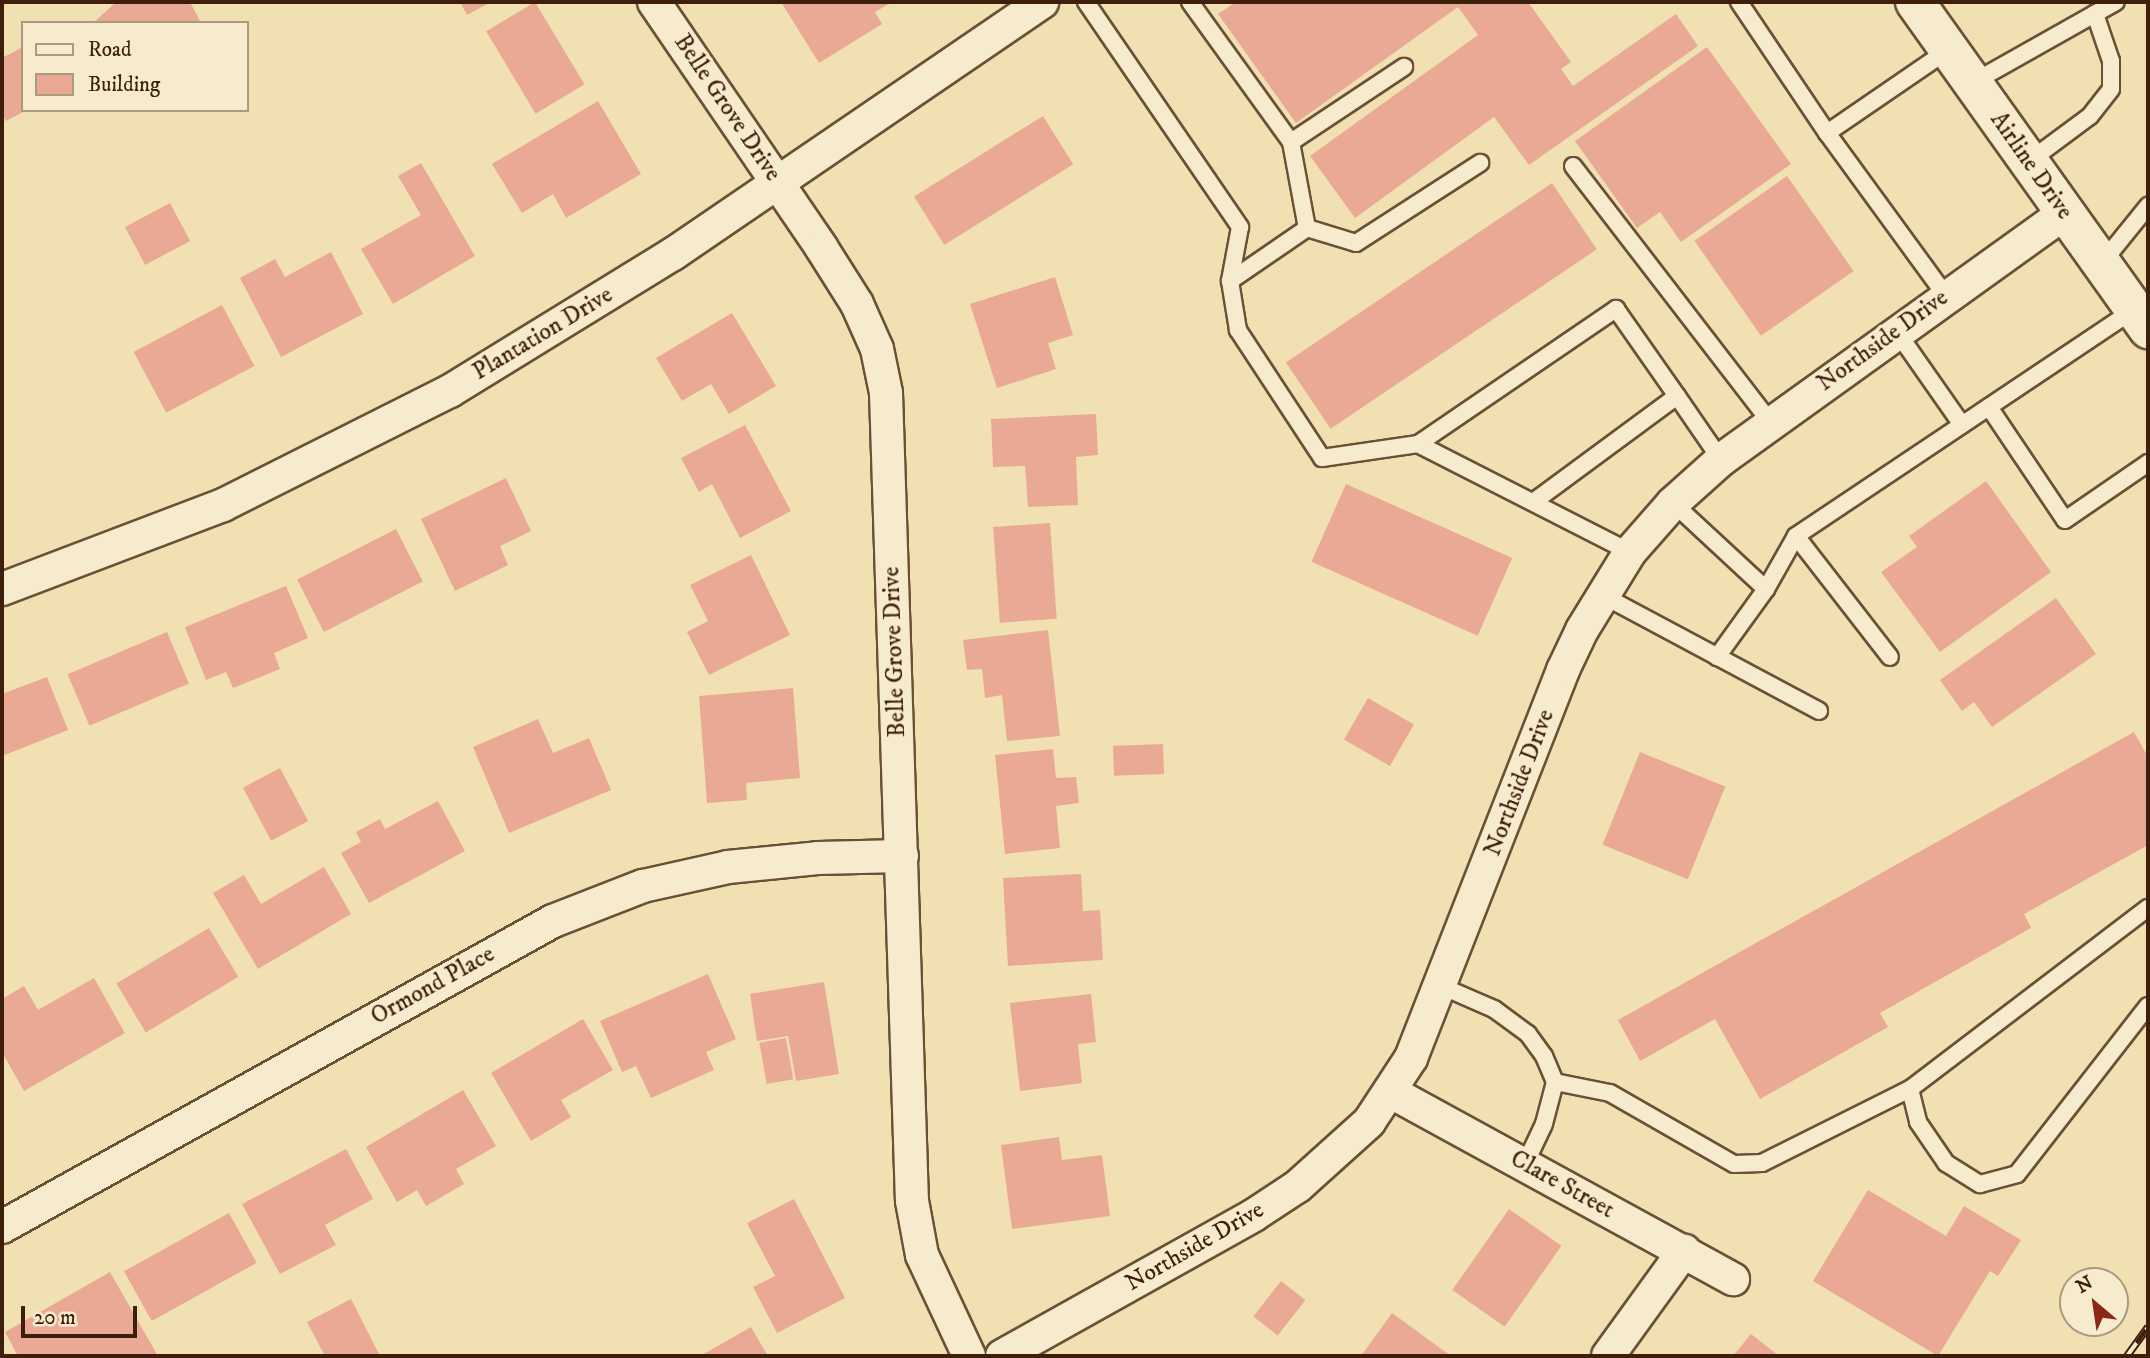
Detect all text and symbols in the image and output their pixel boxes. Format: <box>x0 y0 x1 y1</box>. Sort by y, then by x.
legend <box>21 21 248 112</box>
street label: Belle Grove Drive <box>667 29 787 187</box>
text: Road <box>88 37 132 63</box>
text: Building <box>88 72 160 98</box>
street label: Airline Drive <box>1983 107 2079 225</box>
street label: Plantation Drive <box>468 281 618 387</box>
street label: Northside Drive <box>1812 284 1954 398</box>
street label: Belle Grove Drive <box>878 566 912 738</box>
street label: Northside Drive <box>1479 706 1561 860</box>
street label: Ormond Place <box>366 940 500 1032</box>
street label: Clare Street <box>1505 1145 1619 1225</box>
street label: Northside Drive <box>1121 1196 1269 1298</box>
north arrow <box>2059 1267 2129 1337</box>
text: N <box>2072 1271 2097 1299</box>
scale bar <box>24 1292 140 1336</box>
text: 20 m <box>34 1305 76 1331</box>

